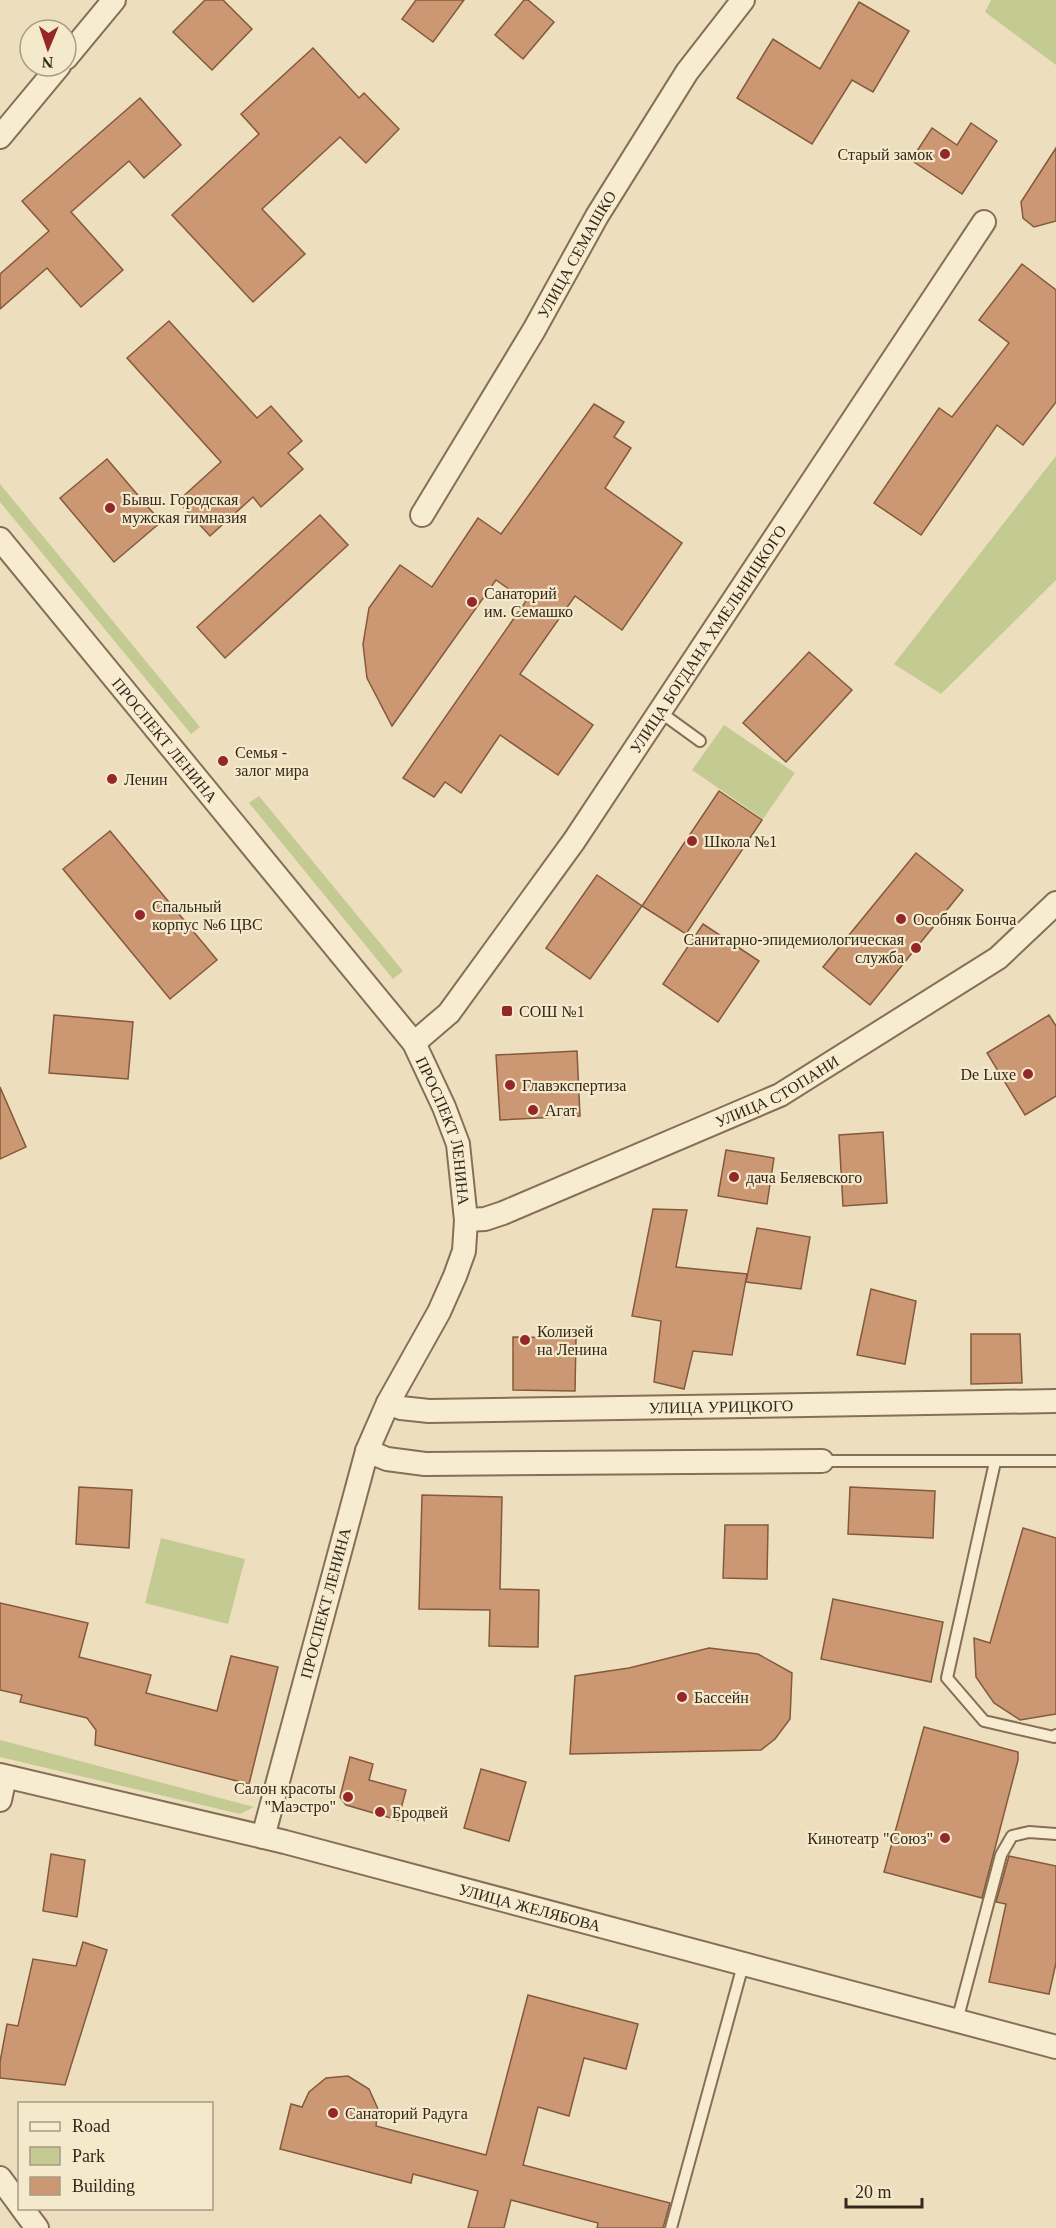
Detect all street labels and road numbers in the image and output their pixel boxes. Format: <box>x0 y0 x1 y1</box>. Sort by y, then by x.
street label: УЛИЦА СЕМАШКО <box>534 188 620 321</box>
street label: УЛИЦА БОГДАНА ХМЕЛЬНИЦКОГО <box>627 522 790 756</box>
street label: ПРОСПЕКТ ЛЕНИНА <box>109 675 221 806</box>
street label: УЛИЦА СТОПАНИ <box>713 1052 842 1131</box>
street label: ПРОСПЕКТ ЛЕНИНА <box>413 1054 472 1206</box>
street label: УЛИЦА УРИЦКОГО <box>648 1397 793 1417</box>
street label: ПРОСПЕКТ ЛЕНИНА <box>297 1525 354 1681</box>
street label: УЛИЦА ЖЕЛЯБОВА <box>457 1881 603 1935</box>

